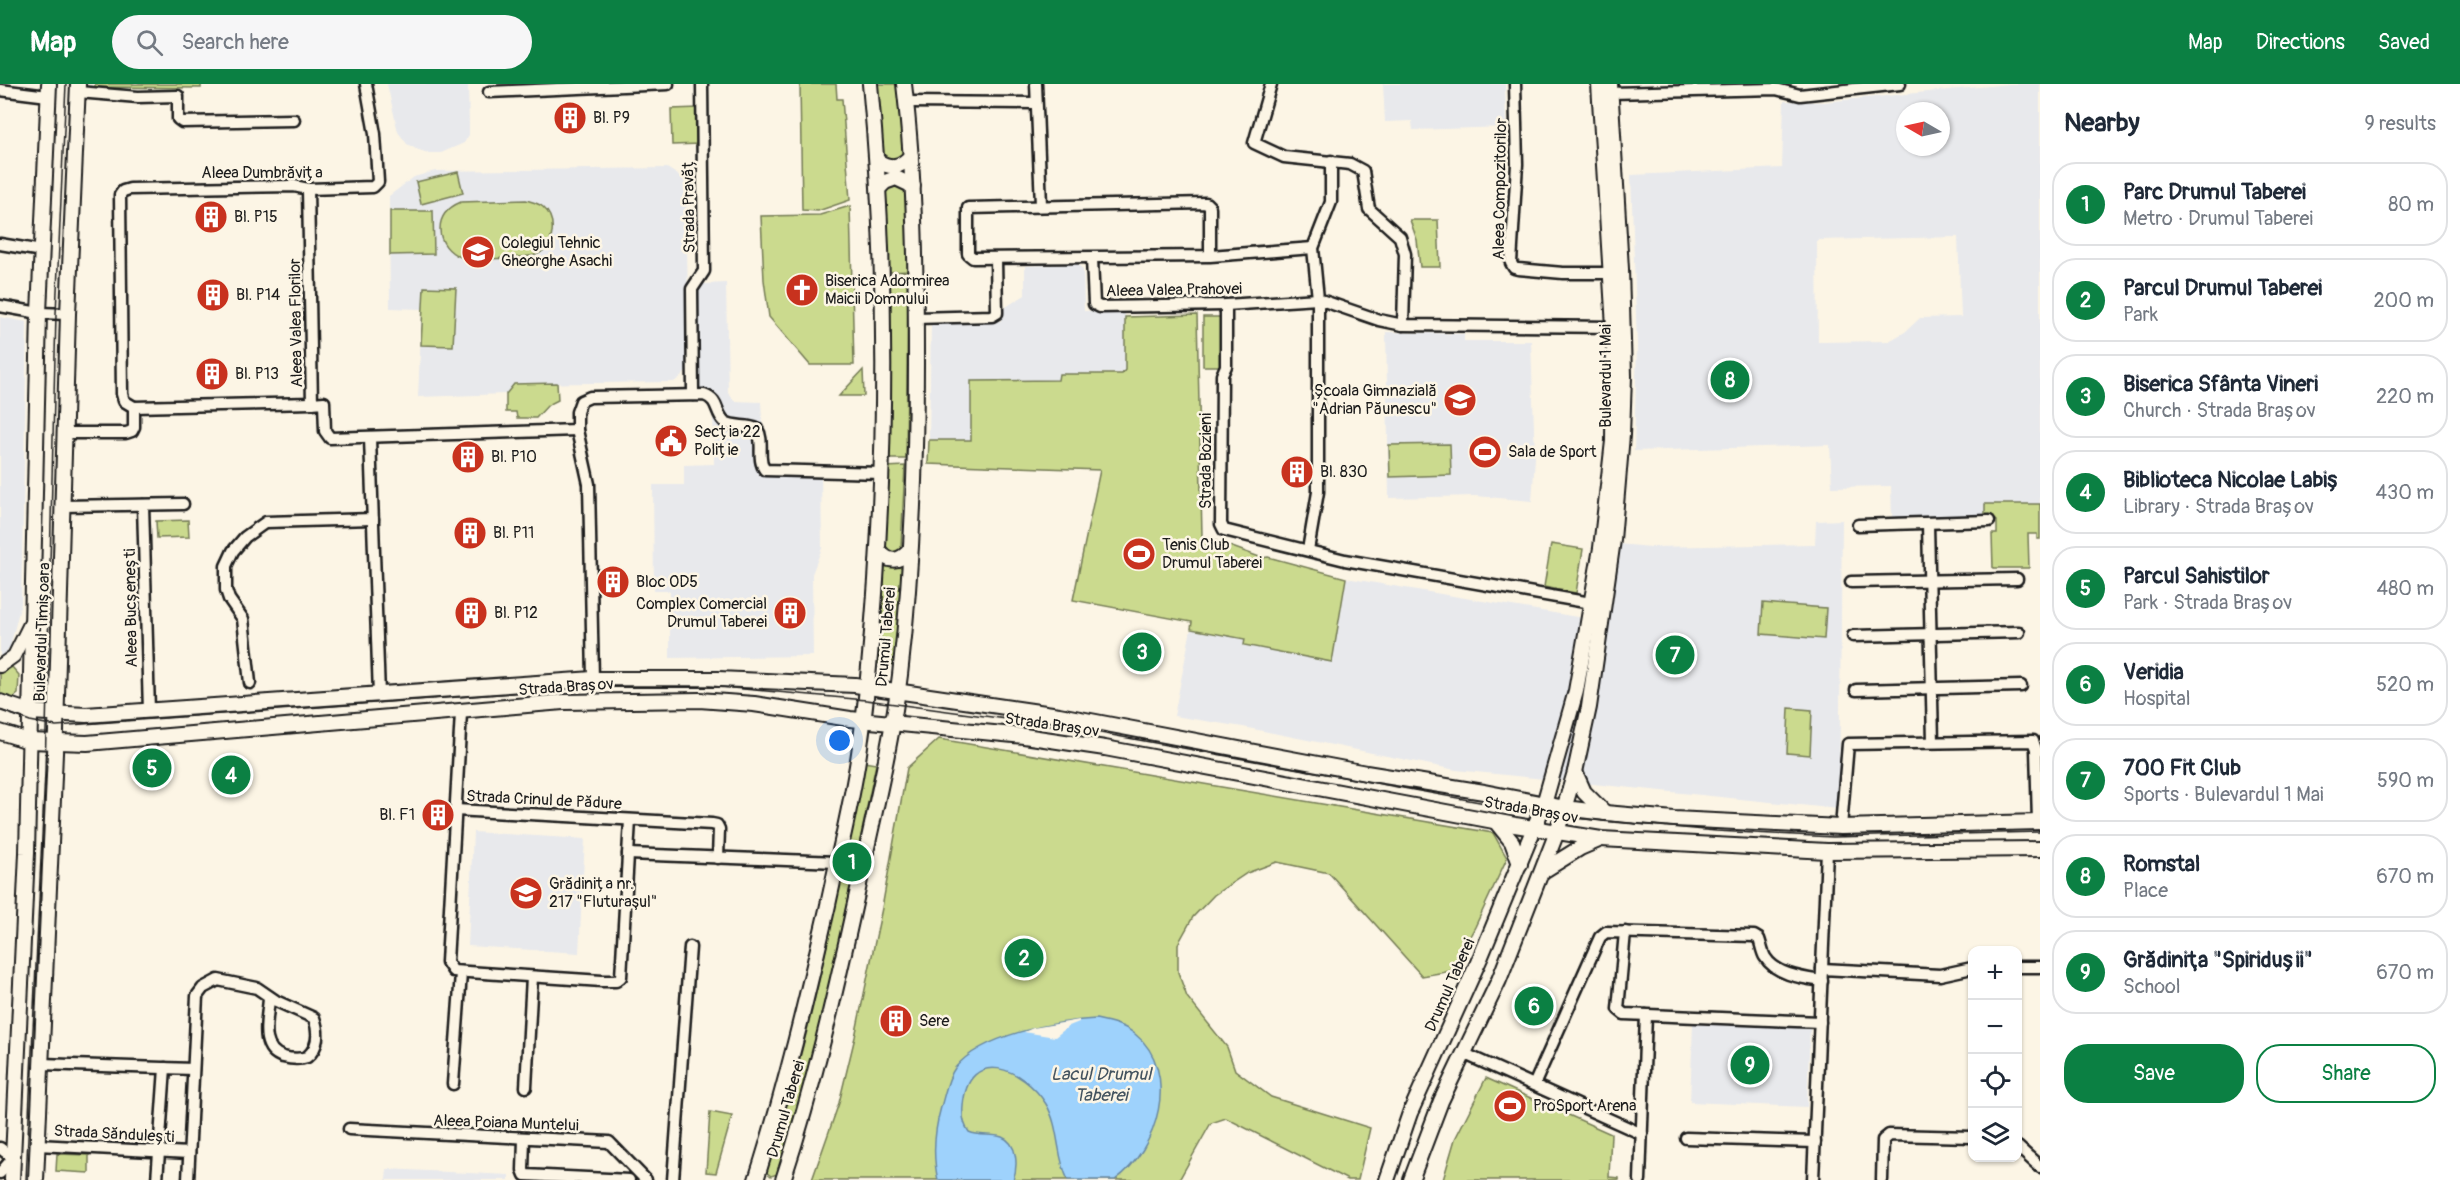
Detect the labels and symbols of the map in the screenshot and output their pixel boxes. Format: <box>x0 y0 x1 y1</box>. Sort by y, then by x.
building icon: Bl. P9 <box>552 100 588 136</box>
north arrow <box>1896 102 1950 156</box>
place label: Bl. P9 <box>593 108 630 128</box>
street label: Aleea Compozitorilor <box>1489 117 1511 260</box>
street label: Strada Pravăț <box>678 159 700 253</box>
street label: Aleea Dumbrăvița <box>201 163 323 183</box>
building icon: Bl. P15 <box>193 199 229 235</box>
place label: Bl. P15 <box>234 207 278 227</box>
place label: Colegiul Tehnic Gheorghe Asachi <box>501 233 612 271</box>
school or university icon: Colegiul Tehnic Gheorghe Asachi <box>460 234 496 270</box>
street label: Aleea Valea Florilor <box>285 258 307 388</box>
place label: Biserica Adormirea Maicii Domnului <box>825 271 950 309</box>
church icon: Biserica Adormirea Maicii Domnului <box>784 272 820 308</box>
building icon: Bl. P14 <box>195 277 231 313</box>
street label: Aleea Valea Prahovei <box>1106 279 1242 301</box>
place label: Bl. P14 <box>236 285 280 305</box>
street label: Bulevardul 1 Mai <box>1596 324 1616 428</box>
building icon: Bl. P13 <box>194 356 230 392</box>
pin: 8 <box>1710 358 1750 402</box>
place label: Bl. P13 <box>235 364 279 384</box>
place label: Școala Gimnazială "Adrian Păunescu" <box>1312 381 1437 419</box>
school or university icon: Școala Gimnazială "Adrian Păunescu" <box>1442 382 1478 418</box>
street label: Strada Bozieni <box>1196 413 1216 509</box>
place label: Secția 22 Poliție <box>694 422 761 460</box>
public building icon: Secția 22 Poliție <box>653 423 689 459</box>
sports icon: Sala de Sport <box>1467 434 1503 470</box>
building icon: Bl. P10 <box>450 439 486 475</box>
place label: Sala de Sport <box>1508 442 1597 462</box>
place label: Bl. P10 <box>491 447 537 467</box>
building icon: Bl. 830 <box>1279 454 1315 490</box>
place label: Bl. 830 <box>1320 462 1368 482</box>
building icon: Bl. P11 <box>452 515 488 551</box>
place label: Bl. P11 <box>493 523 534 543</box>
place label: Tenis Club Drumul Taberei <box>1162 535 1262 573</box>
sports icon: Tenis Club Drumul Taberei <box>1121 536 1157 572</box>
street label: Aleea Bucșenești <box>120 548 142 668</box>
street label: Bulevardul Timișoara <box>30 562 54 702</box>
building icon: Bloc OD5 <box>595 564 631 600</box>
place label: Bloc OD5 <box>636 572 698 592</box>
street label: Drumul Taberei <box>872 586 900 688</box>
place label: Complex Comercial Drumul Taberei <box>636 594 767 632</box>
building icon: Bl. P12 <box>453 595 489 631</box>
building icon: Complex Comercial Drumul Taberei <box>772 595 808 631</box>
place label: Bl. P12 <box>494 603 538 623</box>
pin: 3 <box>1122 630 1162 674</box>
pin: 7 <box>1656 632 1694 678</box>
street label: Strada Brașov <box>518 674 614 700</box>
street label: Strada Brașov <box>1003 708 1101 742</box>
your location <box>825 726 854 755</box>
pin: 5 <box>132 746 172 790</box>
pin: 4 <box>212 752 250 798</box>
street label: Strada Crinul de Pădure <box>466 786 623 814</box>
street label: Strada Brașov <box>1482 792 1580 828</box>
building icon: Bl. F1 <box>420 797 456 833</box>
place label: Bl. F1 <box>379 805 415 825</box>
pin: 1 <box>832 840 872 884</box>
place label: Grădinița nr. 217 "Fluturaşul" <box>549 874 657 912</box>
school or university icon: Grădinița nr. 217 "Fluturaşul" <box>508 875 544 911</box>
street label: Drumul Taberei <box>1421 935 1480 1035</box>
pin: 2 <box>1004 936 1044 980</box>
pin: 6 <box>1514 984 1553 1028</box>
building icon: Sere <box>878 1003 914 1039</box>
place label: Sere <box>919 1011 950 1031</box>
pin: 9 <box>1730 1042 1770 1088</box>
street label: Drumul Taberei <box>763 1058 809 1160</box>
water label: Lacul Drumul Taberei <box>1051 1063 1153 1107</box>
sports icon: ProSport Arena <box>1492 1088 1528 1124</box>
place label: ProSport Arena <box>1533 1096 1636 1116</box>
street label: Aleea Poiana Muntelui <box>433 1110 579 1136</box>
street label: Strada Săndulești <box>53 1121 175 1147</box>

